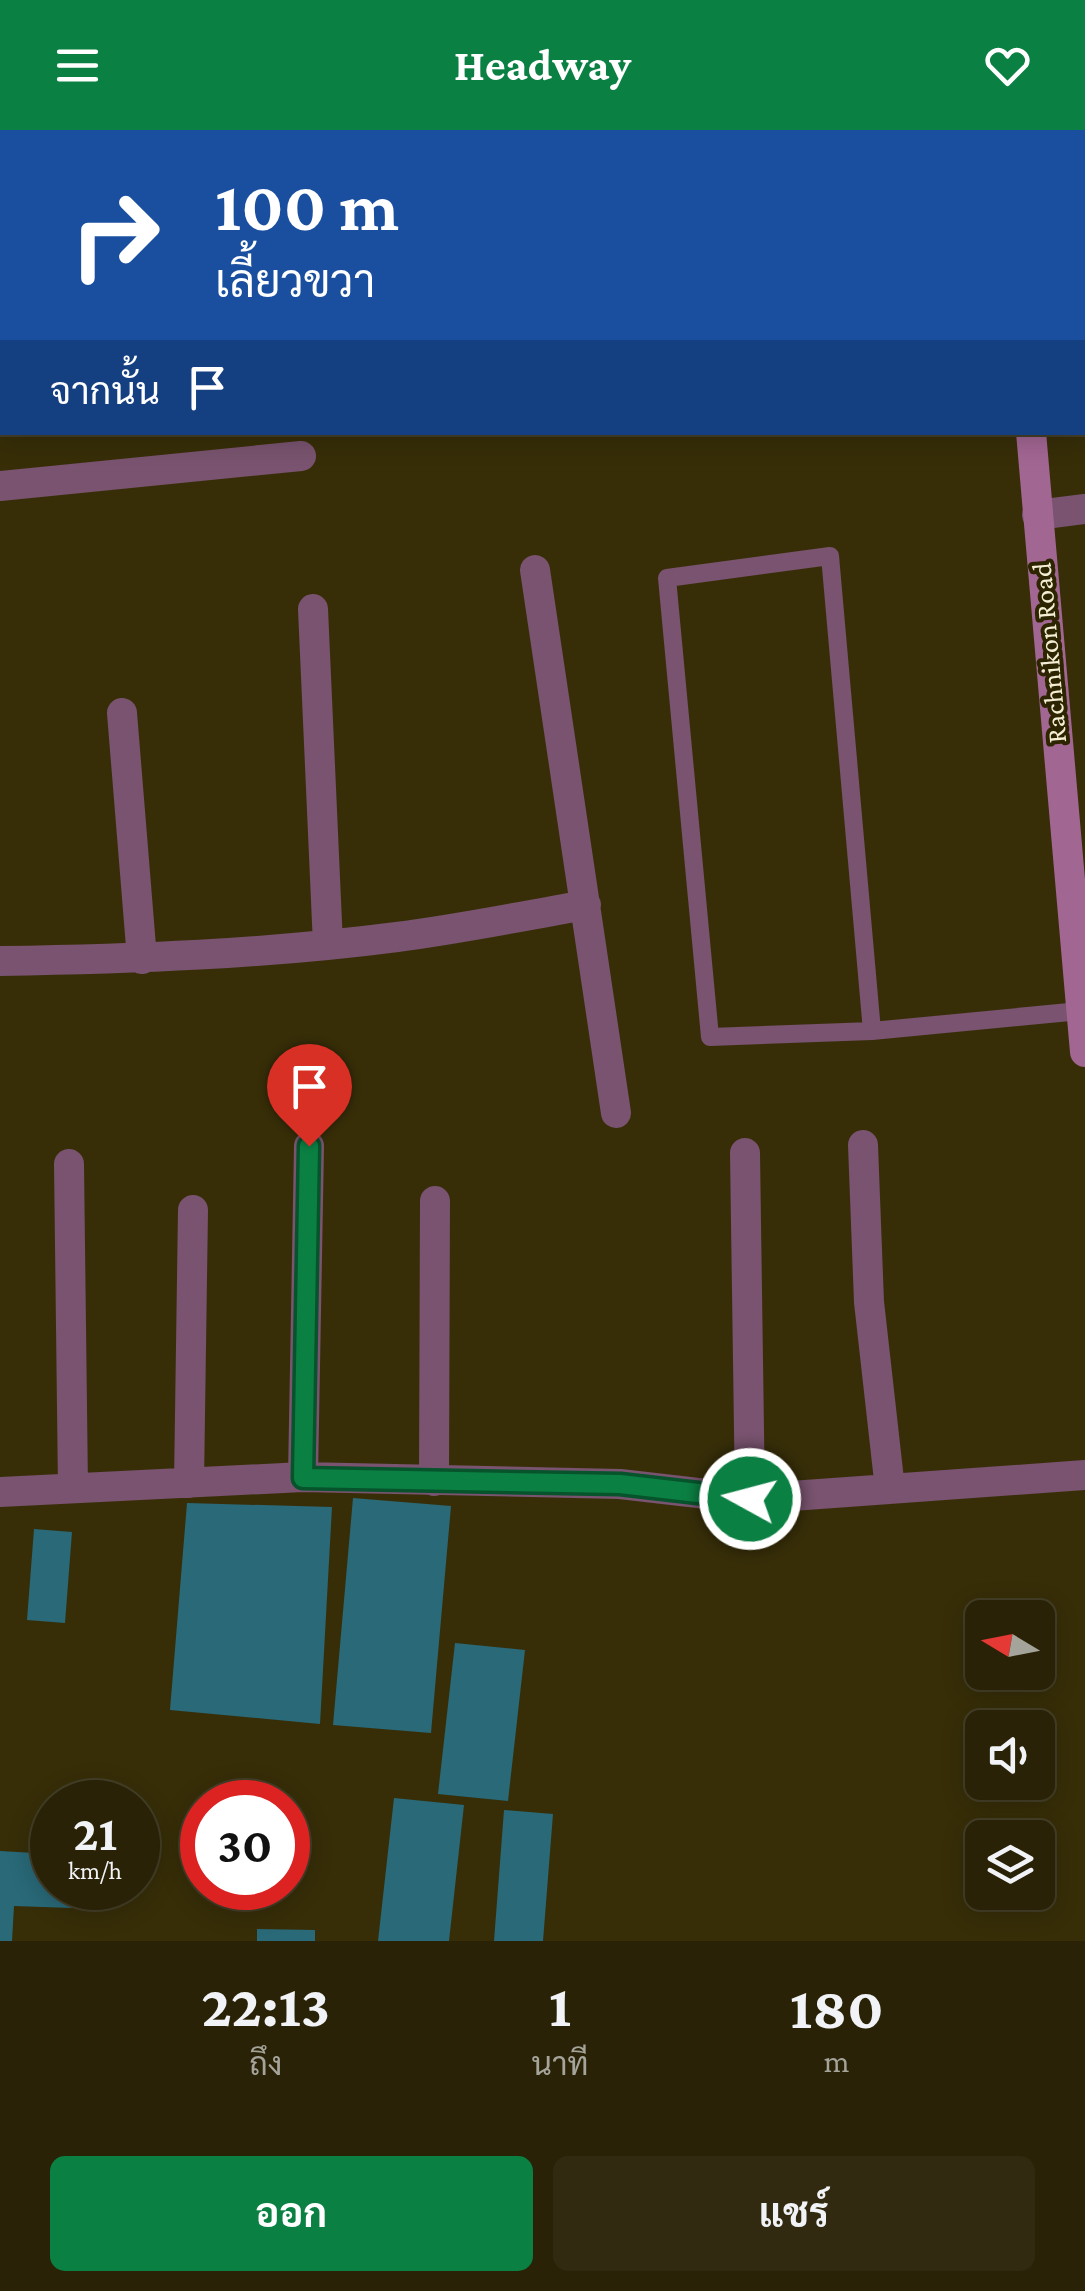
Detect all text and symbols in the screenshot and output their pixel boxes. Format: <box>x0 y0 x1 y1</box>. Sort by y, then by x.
icon: menu <box>50 38 105 93</box>
icon: heart <box>980 38 1035 93</box>
text: Headway <box>454 40 631 90</box>
text: 100 m <box>215 167 399 245</box>
icon: right <box>50 170 180 300</box>
text: เลี้ยวขวา <box>215 257 375 307</box>
icon: arrive <box>180 360 235 415</box>
text: จากนั้น <box>50 370 160 412</box>
street label: Rachnikon Road <box>1026 561 1072 745</box>
pin <box>267 1044 352 1147</box>
icon: arrive <box>282 1059 337 1114</box>
position arrow <box>698 1447 802 1551</box>
north arrow <box>965 1600 1055 1690</box>
map controls <box>965 1600 1055 1910</box>
button: sound <box>965 1710 1055 1800</box>
speed limit sign: 30 <box>180 1780 310 1910</box>
text: 21 <box>73 1805 117 1861</box>
button: layers <box>965 1820 1055 1910</box>
text: km/h <box>68 1857 122 1884</box>
text: 22:13 <box>201 1972 330 2039</box>
text: 1 <box>549 1972 571 2039</box>
text: 180 <box>790 1974 884 2041</box>
text: m <box>824 2043 850 2079</box>
text: ถึง <box>249 2046 282 2082</box>
text: นาที <box>532 2046 588 2082</box>
button: ออก <box>50 2156 533 2271</box>
button: แชร์ <box>553 2156 1035 2271</box>

